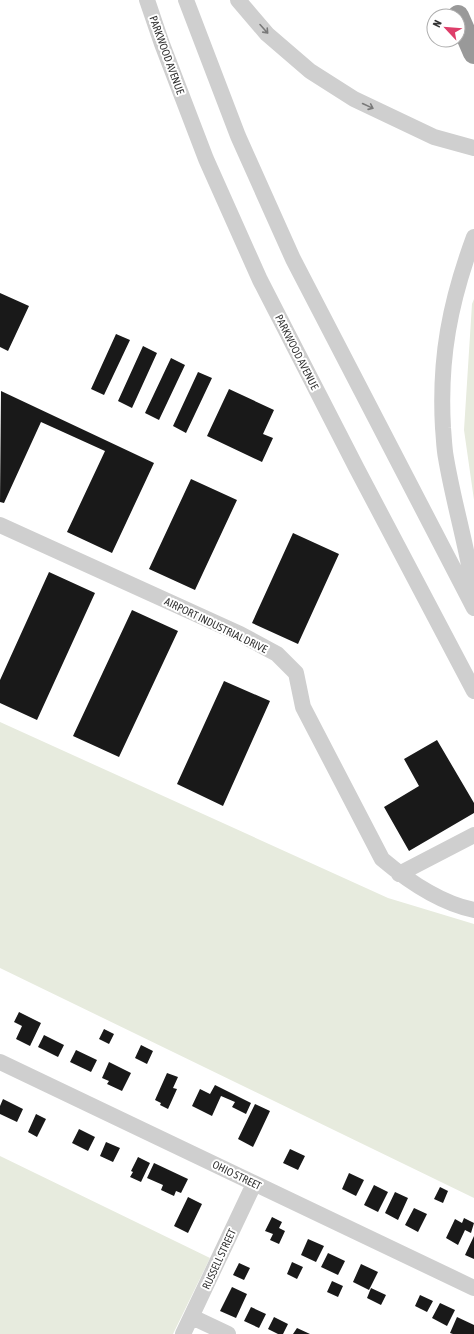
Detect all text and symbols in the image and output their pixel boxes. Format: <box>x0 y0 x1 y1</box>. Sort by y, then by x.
north arrow <box>426 8 466 48</box>
street label: PARKWOOD AVENUE <box>147 14 187 96</box>
text: N <box>430 18 444 29</box>
one-way arrow <box>259 24 268 35</box>
one-way arrow <box>362 103 374 110</box>
street label: PARKWOOD AVENUE <box>273 313 321 392</box>
street label: AIRPORT INDUSTRIAL DRIVE <box>163 595 270 655</box>
street label: OHIO STREET <box>211 1158 263 1192</box>
street label: RUSSELL STREET <box>200 1227 238 1291</box>

